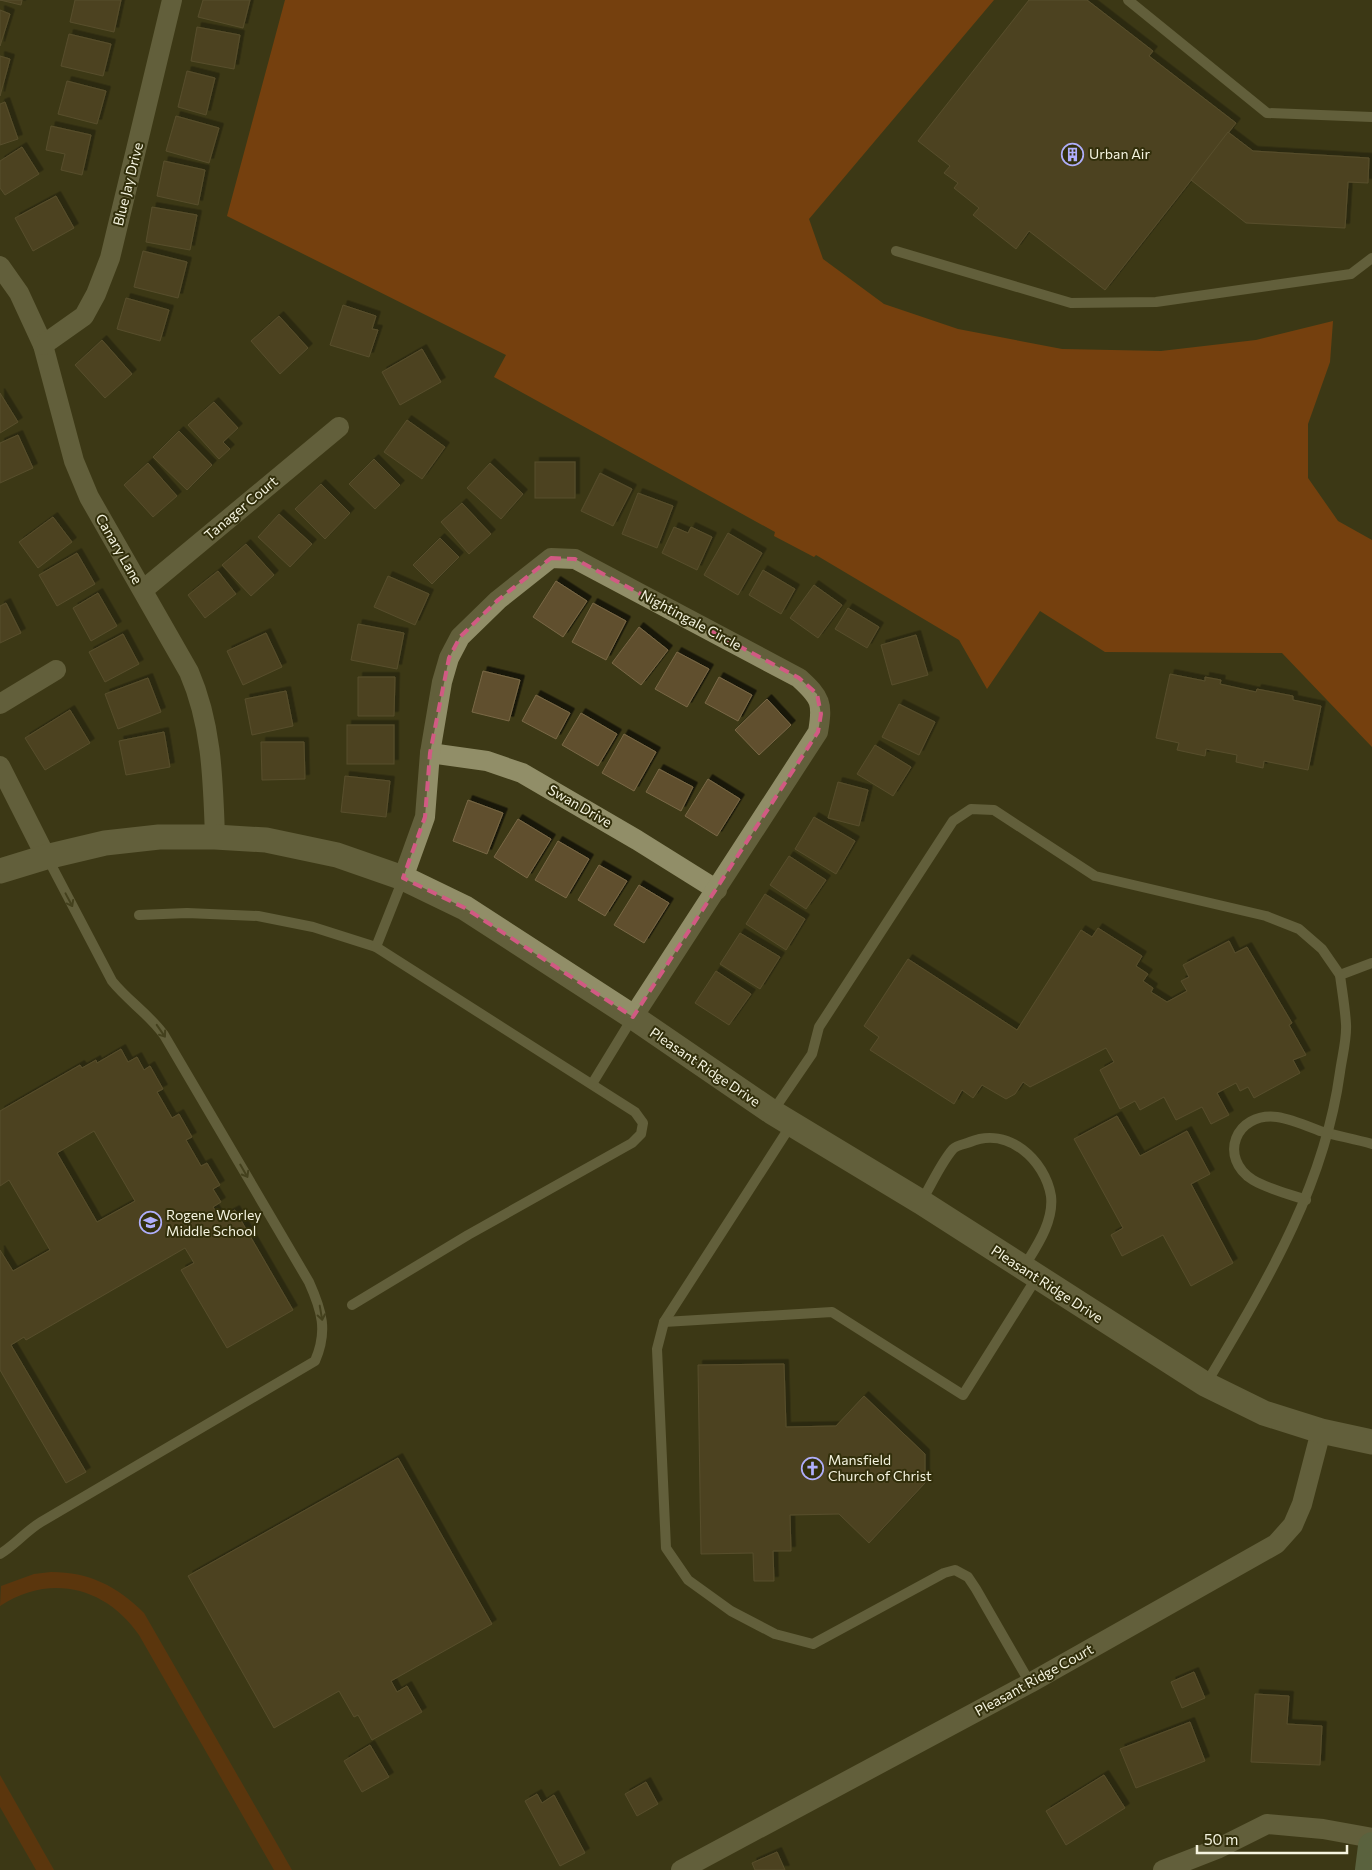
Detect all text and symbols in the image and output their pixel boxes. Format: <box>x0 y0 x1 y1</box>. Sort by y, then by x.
street label: Blue Jay Drive <box>109 140 146 227</box>
building icon: Urban Air <box>1061 142 1085 166</box>
place label: Urban Air <box>1089 145 1150 162</box>
street label: Tanager Court <box>200 472 281 543</box>
street label: Canary Lane <box>92 510 146 587</box>
street label: Nightingale Circle <box>638 586 745 653</box>
street label: Swan Drive <box>545 781 615 831</box>
one-way arrow <box>64 892 74 907</box>
street label: Pleasant Ridge Drive <box>647 1023 764 1110</box>
one-way arrow <box>156 1024 166 1038</box>
one-way arrow <box>239 1163 249 1177</box>
place label: Rogene Worley Middle School <box>166 1206 261 1239</box>
school or university icon: Rogene Worley Middle School <box>138 1211 162 1235</box>
street label: Pleasant Ridge Drive <box>988 1241 1106 1326</box>
one-way arrow <box>316 1305 326 1321</box>
place label: Mansfield Church of Christ <box>828 1451 932 1484</box>
church icon: Mansfield Church of Christ <box>800 1456 824 1480</box>
street label: Pleasant Ridge Court <box>972 1640 1096 1719</box>
scale bar <box>1197 1822 1347 1854</box>
text: 50 m <box>1204 1830 1238 1848</box>

